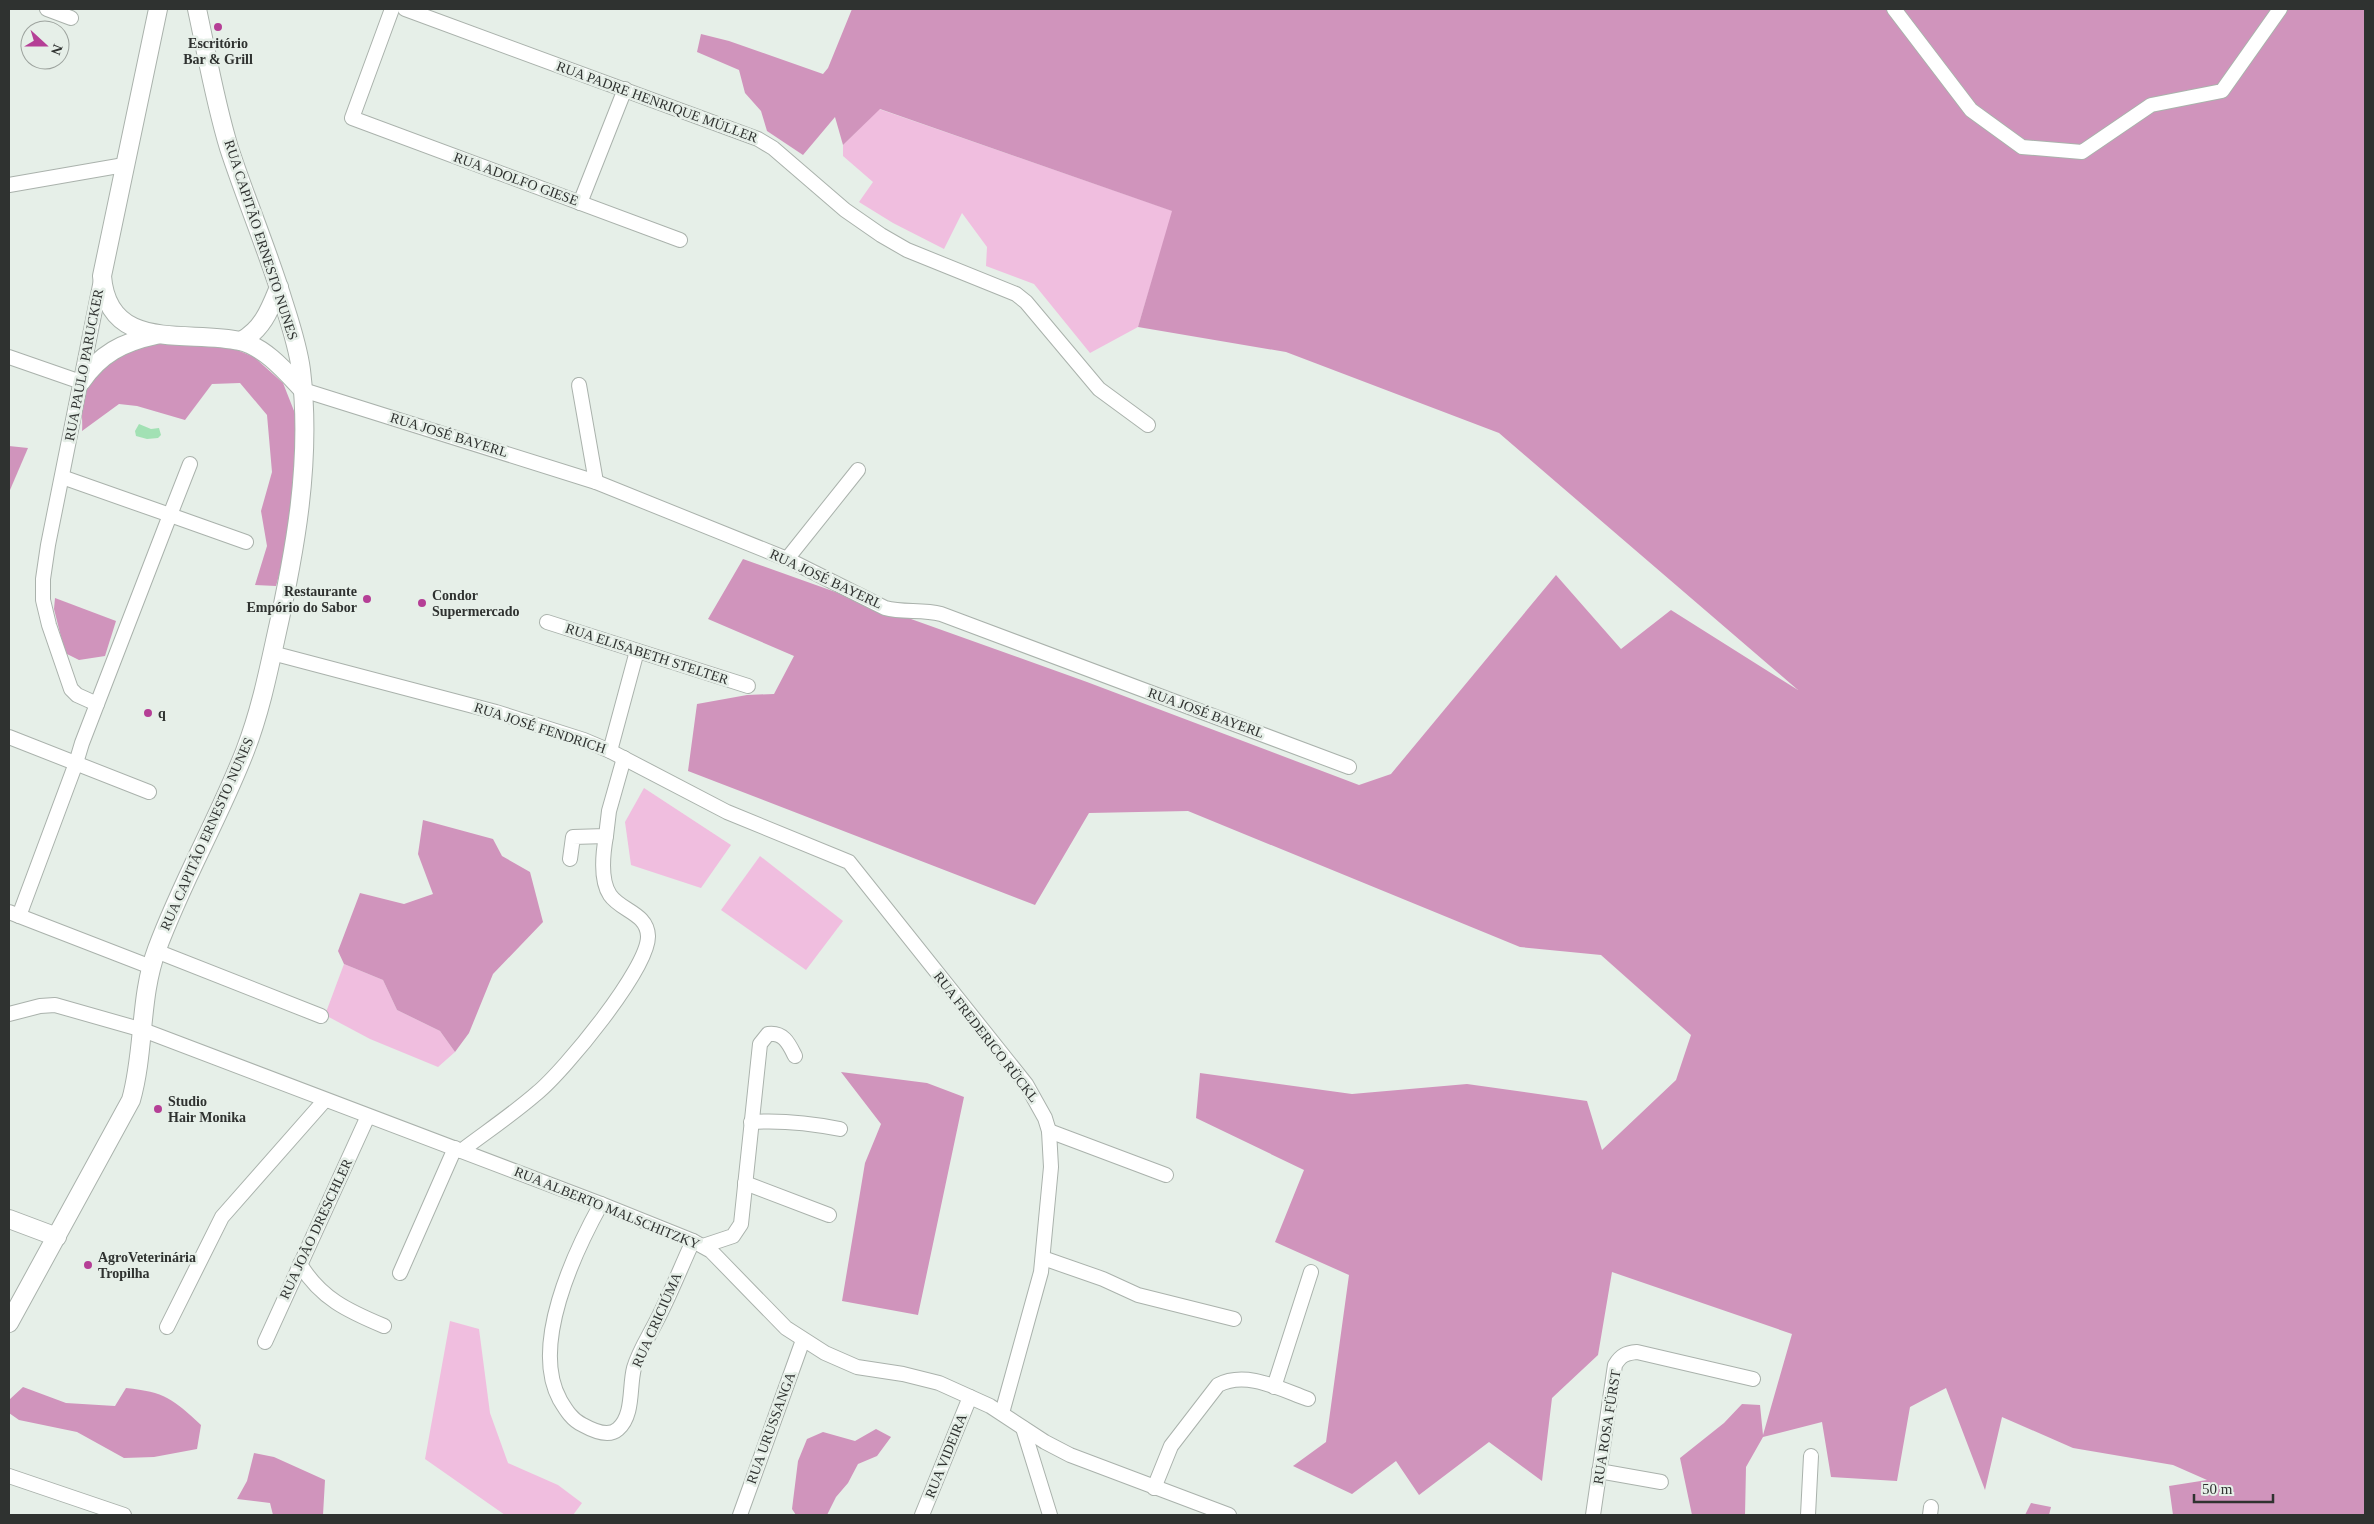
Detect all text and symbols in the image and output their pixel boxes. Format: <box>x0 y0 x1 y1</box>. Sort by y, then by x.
north arrow <box>20 20 70 70</box>
marker: Escritório Bar & Grill <box>212 21 224 33</box>
place label: Escritório Bar & Grill <box>183 36 253 67</box>
text: N <box>48 42 65 57</box>
street label: RUA PADRE HENRIQUE MÜLLER <box>554 58 761 146</box>
street label: RUA CAPITÃO ERNESTO NUNES <box>222 138 300 342</box>
street label: RUA ADOLFO GIESE <box>452 149 580 209</box>
street label: RUA PAULO PARUCKER <box>62 287 106 442</box>
street label: RUA JOSÉ BAYERL <box>388 409 510 460</box>
street label: RUA JOSÉ BAYERL <box>767 545 885 612</box>
place label: Restaurante Empório do Sabor <box>247 584 357 615</box>
place label: Condor Supermercado <box>432 588 520 619</box>
marker: Restaurante Empório do Sabor <box>361 593 373 605</box>
marker: Condor Supermercado <box>416 597 428 609</box>
street label: RUA ELISABETH STELTER <box>564 621 731 688</box>
street label: RUA JOSÉ BAYERL <box>1146 684 1266 741</box>
street label: RUA JOSÉ FENDRICH <box>472 699 608 756</box>
place label: q <box>158 706 166 721</box>
marker: q <box>142 707 154 719</box>
street label: RUA CAPITÃO ERNESTO NUNES <box>158 735 256 933</box>
street label: RUA FREDERICO RÜCKL <box>931 968 1042 1105</box>
place label: Studio Hair Monika <box>168 1094 246 1125</box>
marker: Studio Hair Monika <box>152 1103 164 1115</box>
street label: RUA JOÃO DRESCHLER <box>277 1156 355 1302</box>
street label: RUA ALBERTO MALSCHITZKY <box>512 1164 702 1252</box>
place label: AgroVeterinária Tropilha <box>98 1250 196 1281</box>
marker: AgroVeterinária Tropilha <box>82 1259 94 1271</box>
street label: RUA CRICIÚMA <box>628 1269 685 1370</box>
street label: RUA ROSA FÜRST <box>1590 1368 1624 1485</box>
street label: RUA URUSSANGA <box>744 1369 799 1486</box>
street label: RUA VIDEIRA <box>922 1411 970 1500</box>
scale bar <box>2194 1472 2273 1504</box>
text: 50 m <box>2202 1481 2233 1497</box>

